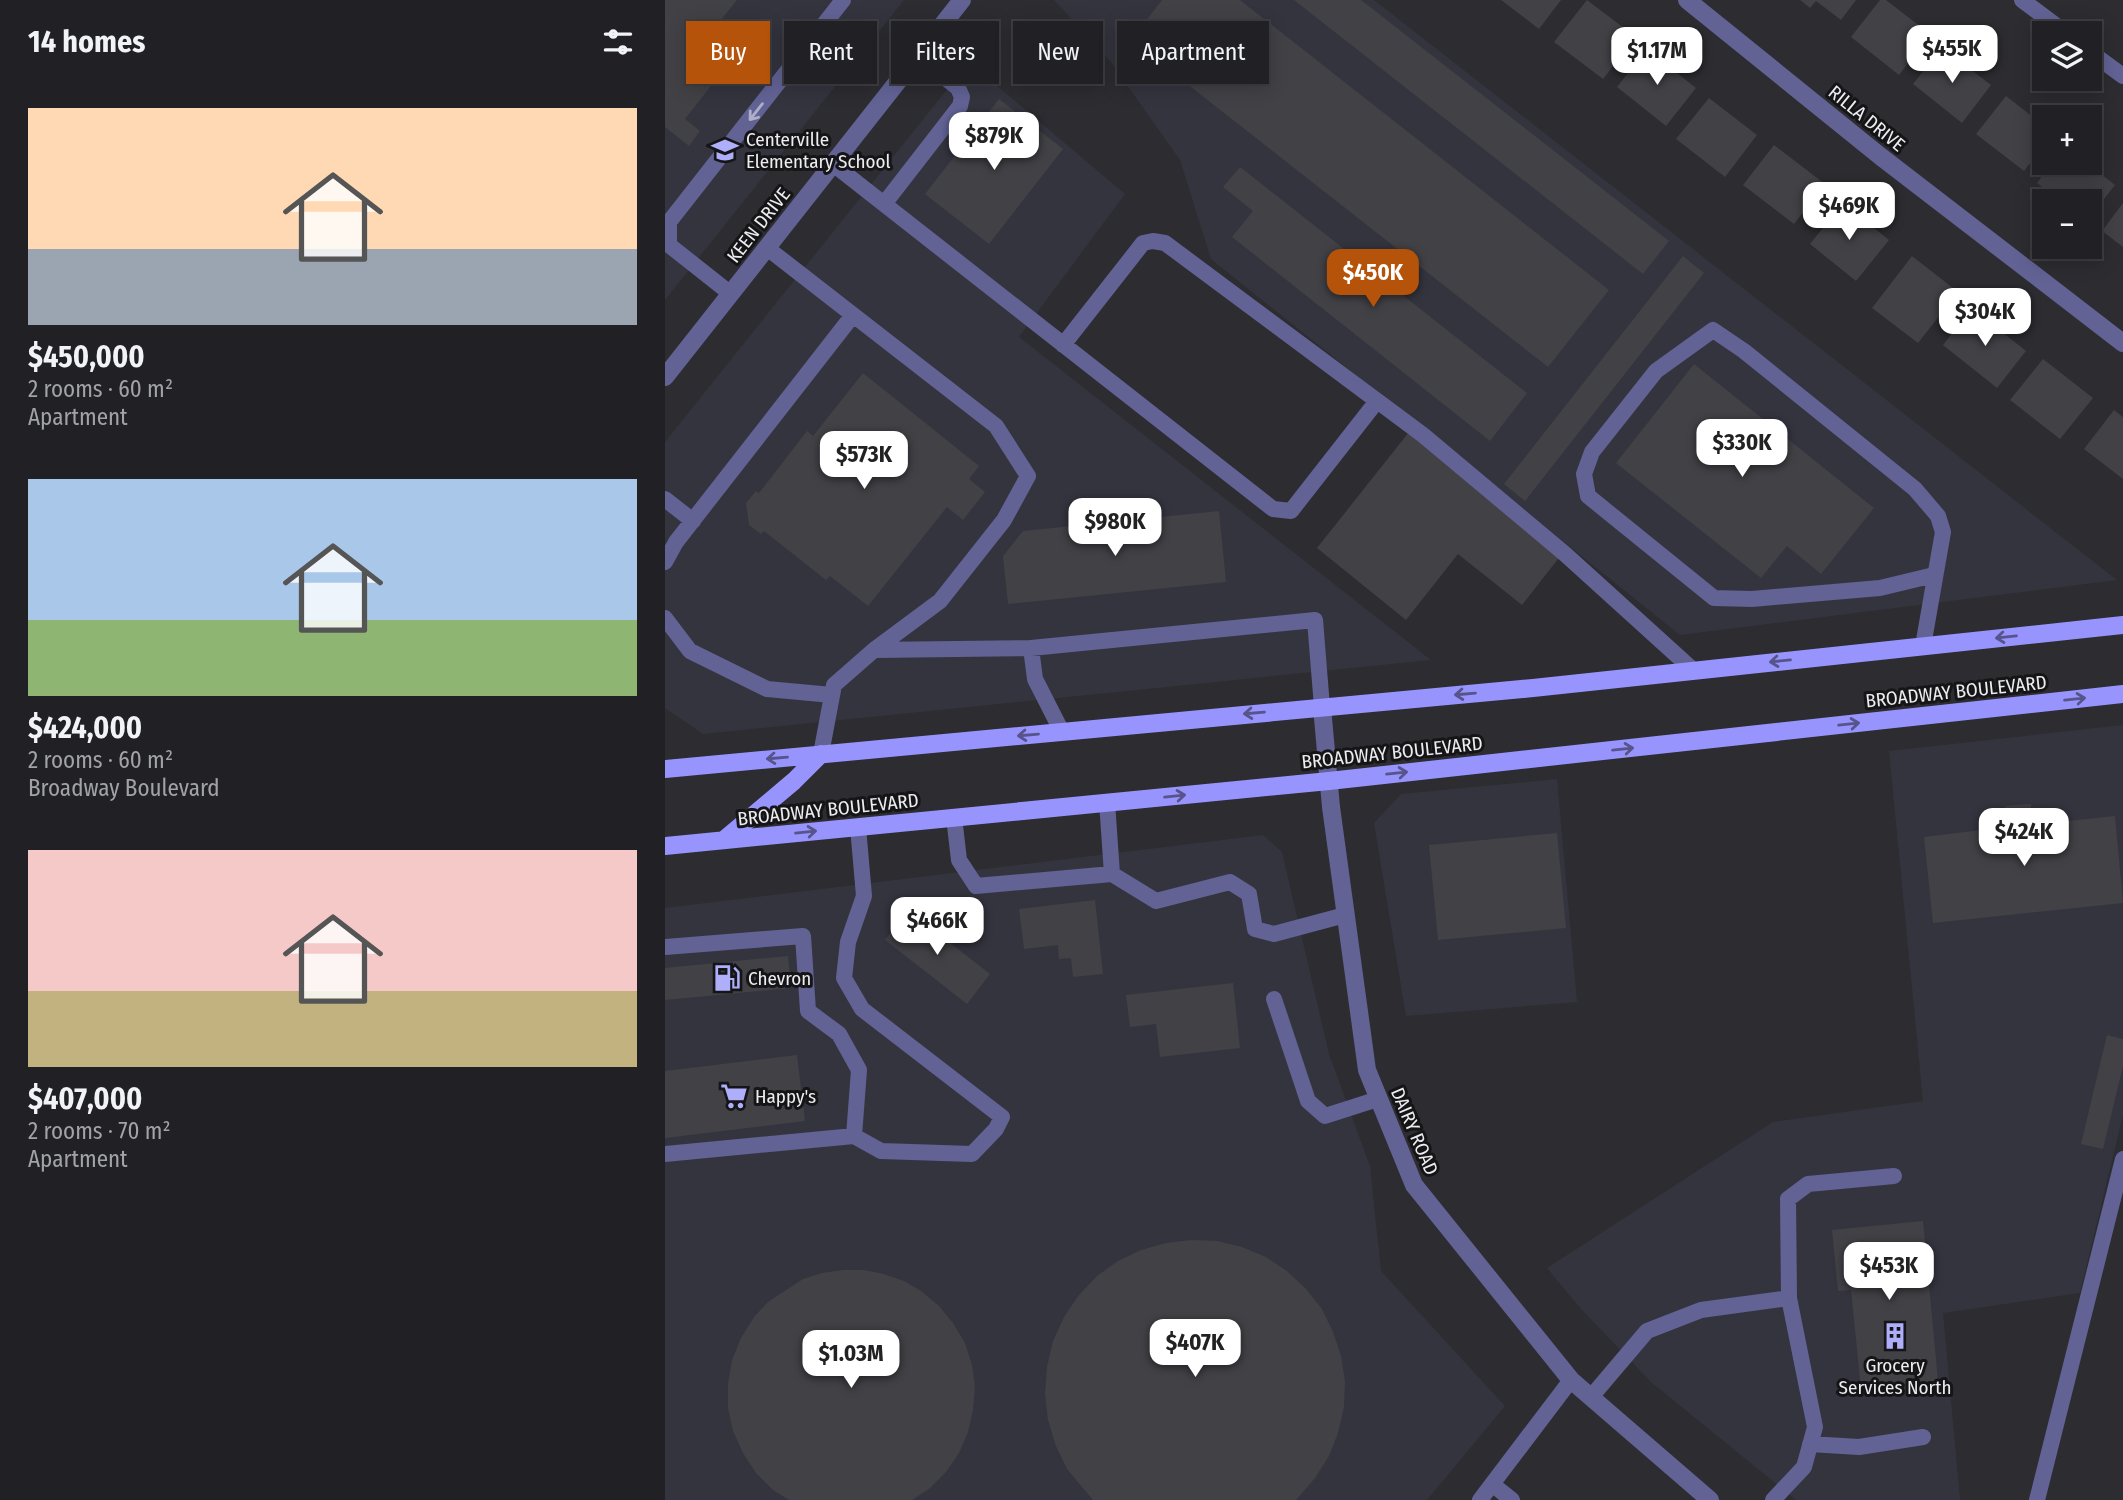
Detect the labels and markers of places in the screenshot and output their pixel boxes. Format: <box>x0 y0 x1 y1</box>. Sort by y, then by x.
pin: $455K <box>1903 25 2001 85</box>
pin: $1.17M <box>1600 28 1714 87</box>
pin: $879K <box>945 113 1043 172</box>
place label: Centerville Elementary School <box>746 128 891 173</box>
school or university icon: Centerville Elementary School <box>710 135 740 165</box>
pin: $469K <box>1800 182 1898 242</box>
pin: $450K <box>1324 250 1422 309</box>
pin: $304K <box>1936 288 2034 348</box>
pin: $330K <box>1693 420 1791 479</box>
pin: $573K <box>815 432 913 491</box>
pin: $980K <box>1066 498 1164 558</box>
pin: $424K <box>1975 808 2073 868</box>
pin: $466K <box>888 898 986 957</box>
fuel station icon: Chevron <box>712 963 742 993</box>
place label: Chevron <box>748 967 811 990</box>
supermarket icon: Happy's <box>719 1081 749 1111</box>
place label: Happy's <box>755 1085 816 1108</box>
pin: $453K <box>1840 1242 1938 1302</box>
pin: $407K <box>1146 1320 1244 1379</box>
building icon: Grocery Services North <box>1880 1321 1910 1351</box>
pin: $1.03M <box>794 1330 908 1390</box>
place label: Grocery Services North <box>1839 1354 1951 1399</box>

